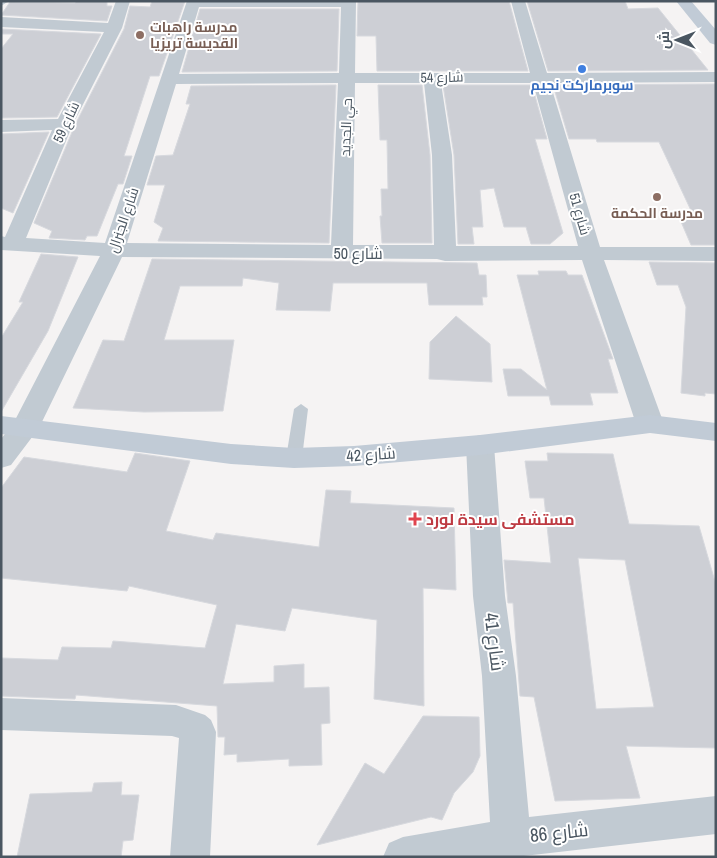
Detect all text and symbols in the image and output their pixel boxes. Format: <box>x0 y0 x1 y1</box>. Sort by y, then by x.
north arrow <box>652 15 702 65</box>
place label: مدرسة راهبات القديسة تريزيا <box>150 18 238 52</box>
marker: مدرسة راهبات القديسة تريزيا <box>134 29 146 41</box>
text: ش <box>655 31 673 49</box>
marker: سوبرماركت نجيم <box>576 63 588 75</box>
street label: شارع 54 <box>420 68 464 86</box>
place label: سوبرماركت نجيم <box>531 76 633 95</box>
street label: حي الجديد <box>336 98 359 156</box>
street label: شارع 59 <box>49 99 83 145</box>
street label: شارع الجنرال <box>103 185 143 255</box>
street label: شارع 51 <box>565 191 595 237</box>
marker: مدرسة الحكمة <box>651 191 663 203</box>
place label: مدرسة الحكمة <box>611 204 703 222</box>
street label: شارع 50 <box>333 242 383 265</box>
street label: شارع 42 <box>346 441 396 468</box>
place label: مستشفى سيدة لورد <box>426 508 575 530</box>
marker: مستشفى سيدة لورد <box>408 512 422 526</box>
street label: شارع 41 <box>478 611 511 673</box>
street label: شارع 86 <box>529 816 590 849</box>

